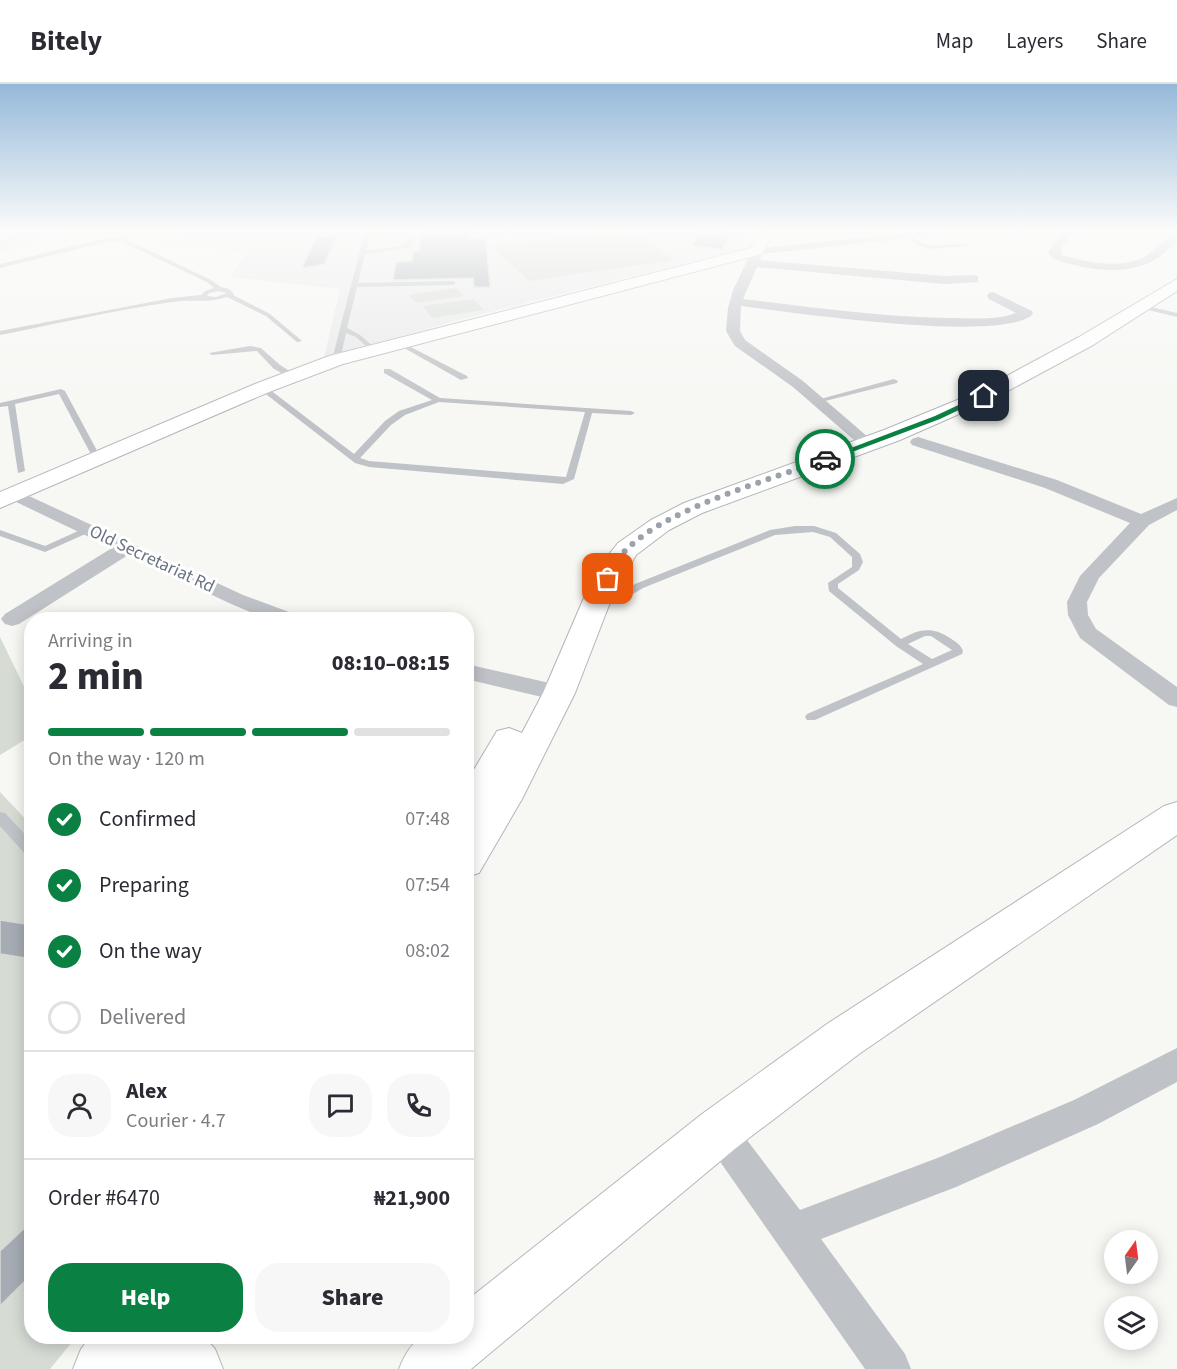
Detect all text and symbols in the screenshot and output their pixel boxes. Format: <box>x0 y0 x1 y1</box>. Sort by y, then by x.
text: Bitely <box>30 21 102 61</box>
text: Map <box>936 26 973 56</box>
text: Layers <box>1006 26 1063 56</box>
text: Share <box>1096 26 1147 56</box>
pin <box>958 370 1009 421</box>
icon: home <box>967 379 1000 412</box>
courier <box>795 429 855 489</box>
icon: car <box>809 443 842 476</box>
street label: Old Secretariat Rd <box>85 519 219 599</box>
pin <box>582 553 633 604</box>
icon: bag <box>591 562 624 595</box>
text: Arriving in <box>48 627 133 655</box>
text: 08:10–08:15 <box>332 647 450 679</box>
text: 2 min <box>48 649 144 705</box>
text: On the way · 120 m <box>48 745 205 773</box>
icon: check <box>48 803 81 836</box>
text: Confirmed <box>99 803 196 835</box>
text: 07:48 <box>405 805 450 833</box>
icon: check <box>48 869 81 902</box>
text: Preparing <box>99 869 189 901</box>
text: 07:54 <box>405 871 450 899</box>
icon: check <box>48 935 81 968</box>
text: On the way <box>99 935 202 967</box>
text: 08:02 <box>405 937 450 965</box>
text: Delivered <box>99 1001 186 1033</box>
button: person <box>48 1074 111 1137</box>
button: chat <box>309 1074 372 1137</box>
button: phone <box>387 1074 450 1137</box>
text: Alex <box>126 1075 167 1107</box>
text: Courier · 4.7 <box>126 1107 226 1135</box>
text: Order #6470 <box>48 1182 160 1214</box>
text: ₦21,900 <box>374 1182 450 1214</box>
north arrow <box>1104 1230 1158 1284</box>
map controls <box>1104 1230 1158 1350</box>
button: Help <box>48 1263 243 1332</box>
button: Share <box>255 1263 450 1332</box>
button: layers <box>1104 1296 1158 1350</box>

